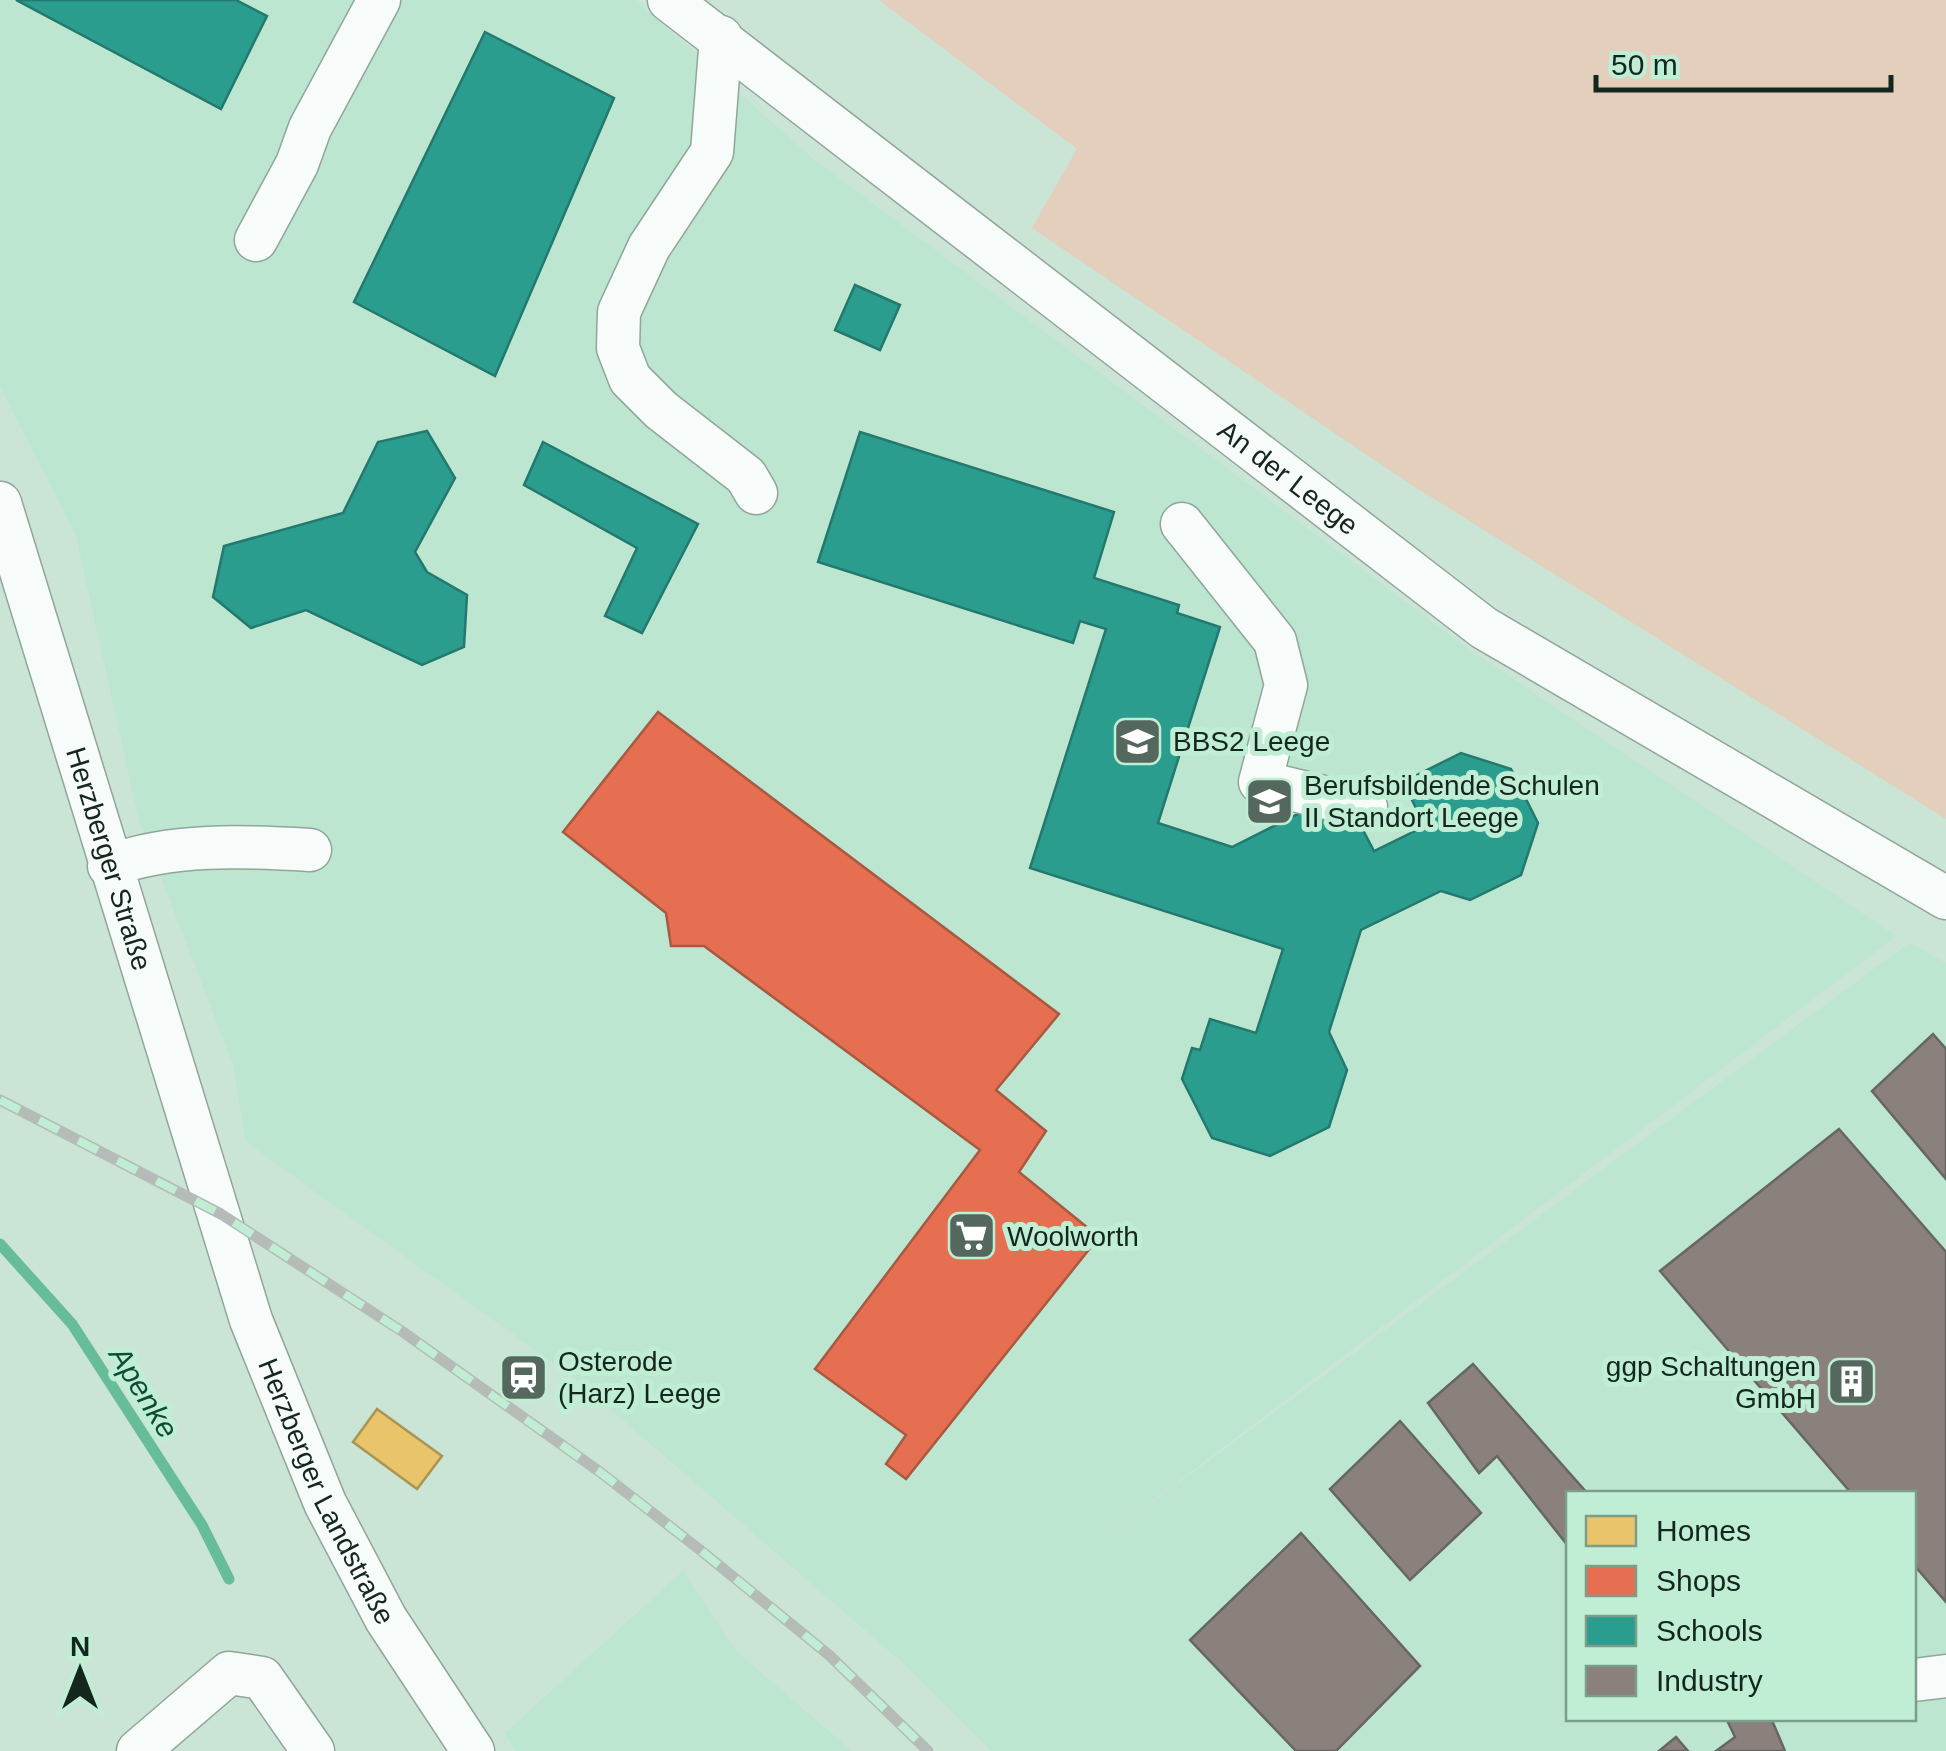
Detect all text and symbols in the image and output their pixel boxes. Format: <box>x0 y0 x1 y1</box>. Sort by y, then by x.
scale bar <box>1596 30 1891 92</box>
text: 50 m <box>1611 48 1678 81</box>
street label: An der Leege <box>1212 414 1365 541</box>
school or university icon: BBS2 Leege <box>1112 715 1164 767</box>
place label: BBS2 Leege <box>1173 726 1330 757</box>
street label: Herzberger Straße <box>60 743 158 974</box>
place label: Berufsbildende Schulen II Standort Leege <box>1304 770 1600 833</box>
school or university icon: Berufsbildende Schulen II Standort Leege <box>1243 775 1295 827</box>
supermarket icon: Woolworth <box>946 1210 998 1262</box>
place label: Woolworth <box>1007 1221 1139 1252</box>
water label: Apenke <box>102 1338 185 1444</box>
place label: Osterode (Harz) Leege <box>558 1346 721 1409</box>
station icon: Osterode (Harz) Leege <box>497 1351 549 1403</box>
place label: ggp Schaltungen GmbH <box>1606 1351 1816 1414</box>
street label: Herzberger Landstraße <box>253 1354 401 1629</box>
building icon: ggp Schaltungen GmbH <box>1825 1356 1877 1408</box>
legend <box>1566 1491 1916 1721</box>
text: Homes <box>1656 1514 1751 1547</box>
text: Shops <box>1656 1564 1741 1597</box>
text: Schools <box>1656 1614 1763 1647</box>
north arrow <box>30 1621 130 1721</box>
text: N <box>70 1631 90 1662</box>
text: Industry <box>1656 1664 1763 1697</box>

